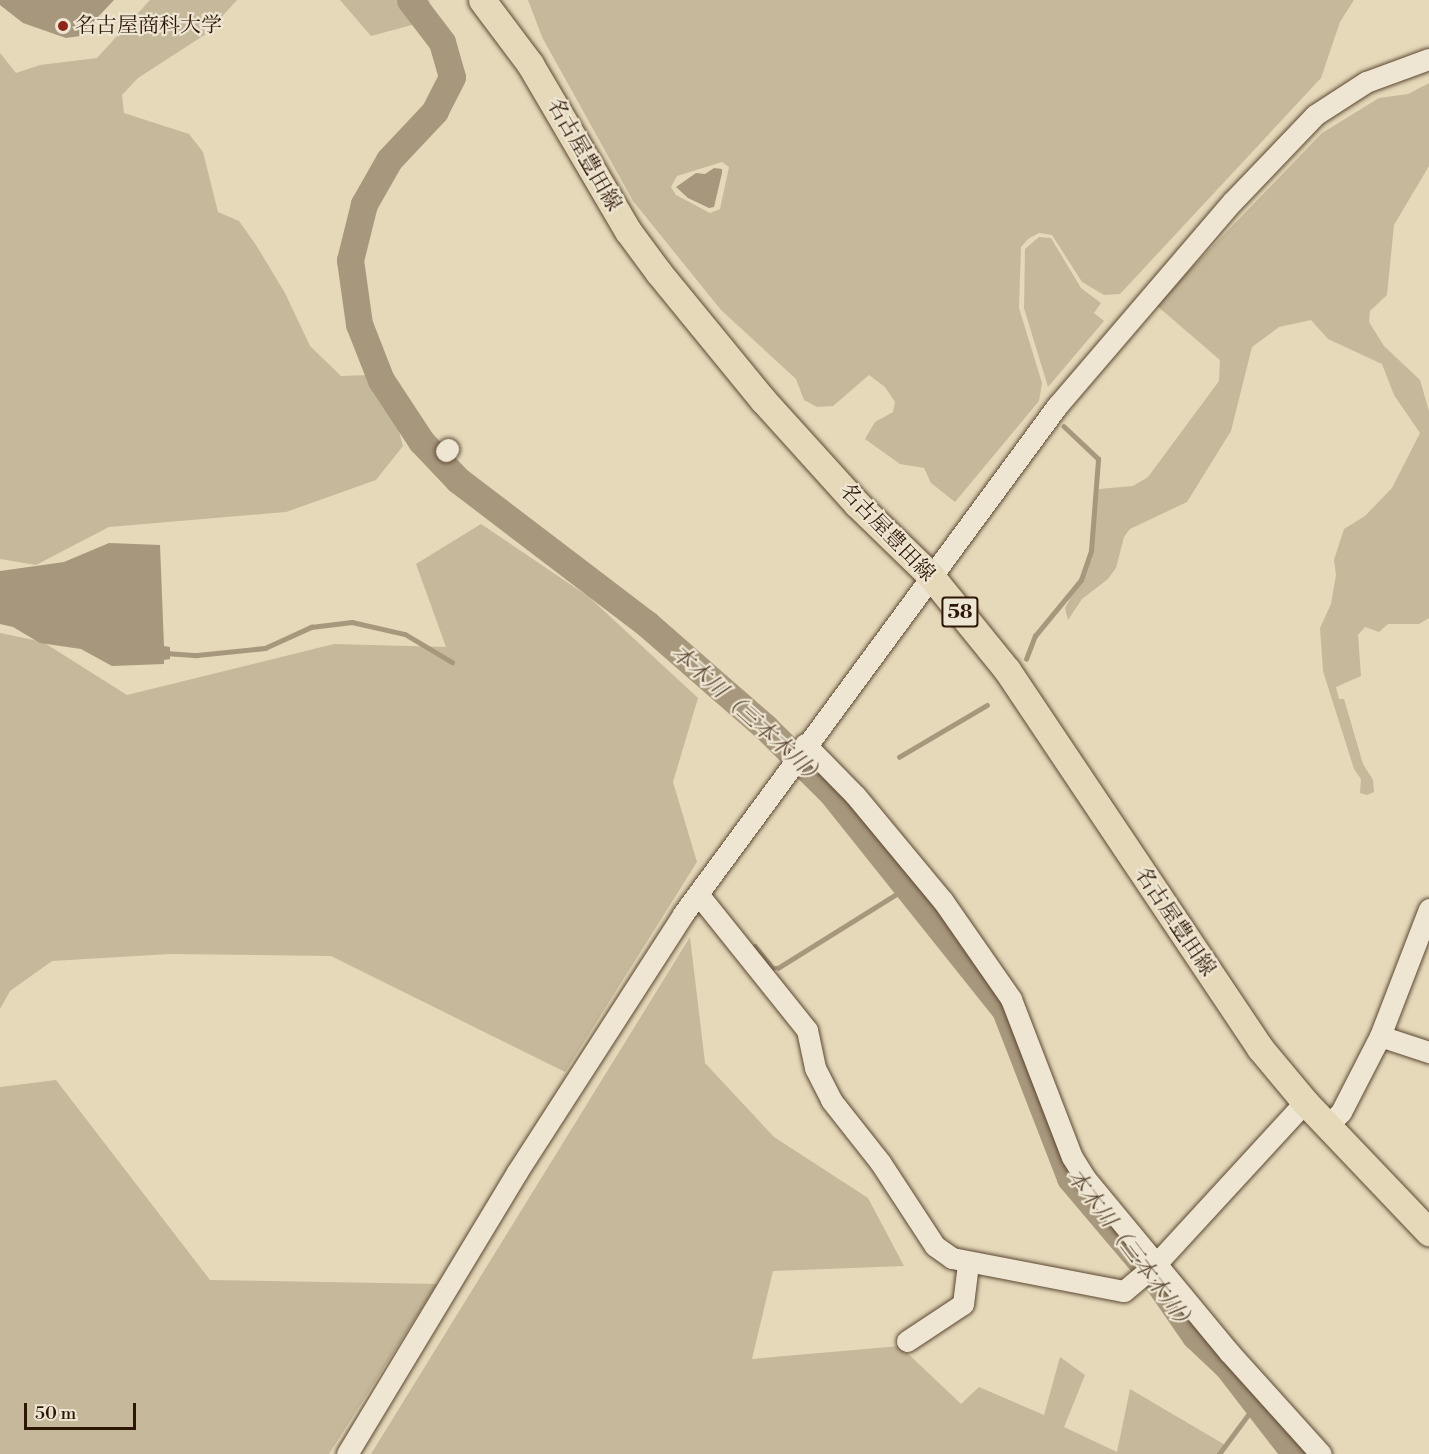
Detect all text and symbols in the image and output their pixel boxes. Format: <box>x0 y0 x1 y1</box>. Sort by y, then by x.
place label: 名古屋商科大学 <box>75 13 222 39</box>
marker: 名古屋商科大学 <box>56 19 70 33</box>
street label: 名古屋豊田線 <box>542 94 626 216</box>
street label: 名古屋豊田線 <box>834 479 940 587</box>
road number: 58 <box>940 595 980 629</box>
water label: 本木川（三本木川） <box>666 640 830 792</box>
street label: 名古屋豊田線 <box>1129 863 1221 981</box>
water label: 本木川（三本木川） <box>1061 1164 1201 1338</box>
scale bar <box>27 1391 140 1429</box>
text: 50 m <box>35 1402 76 1425</box>

